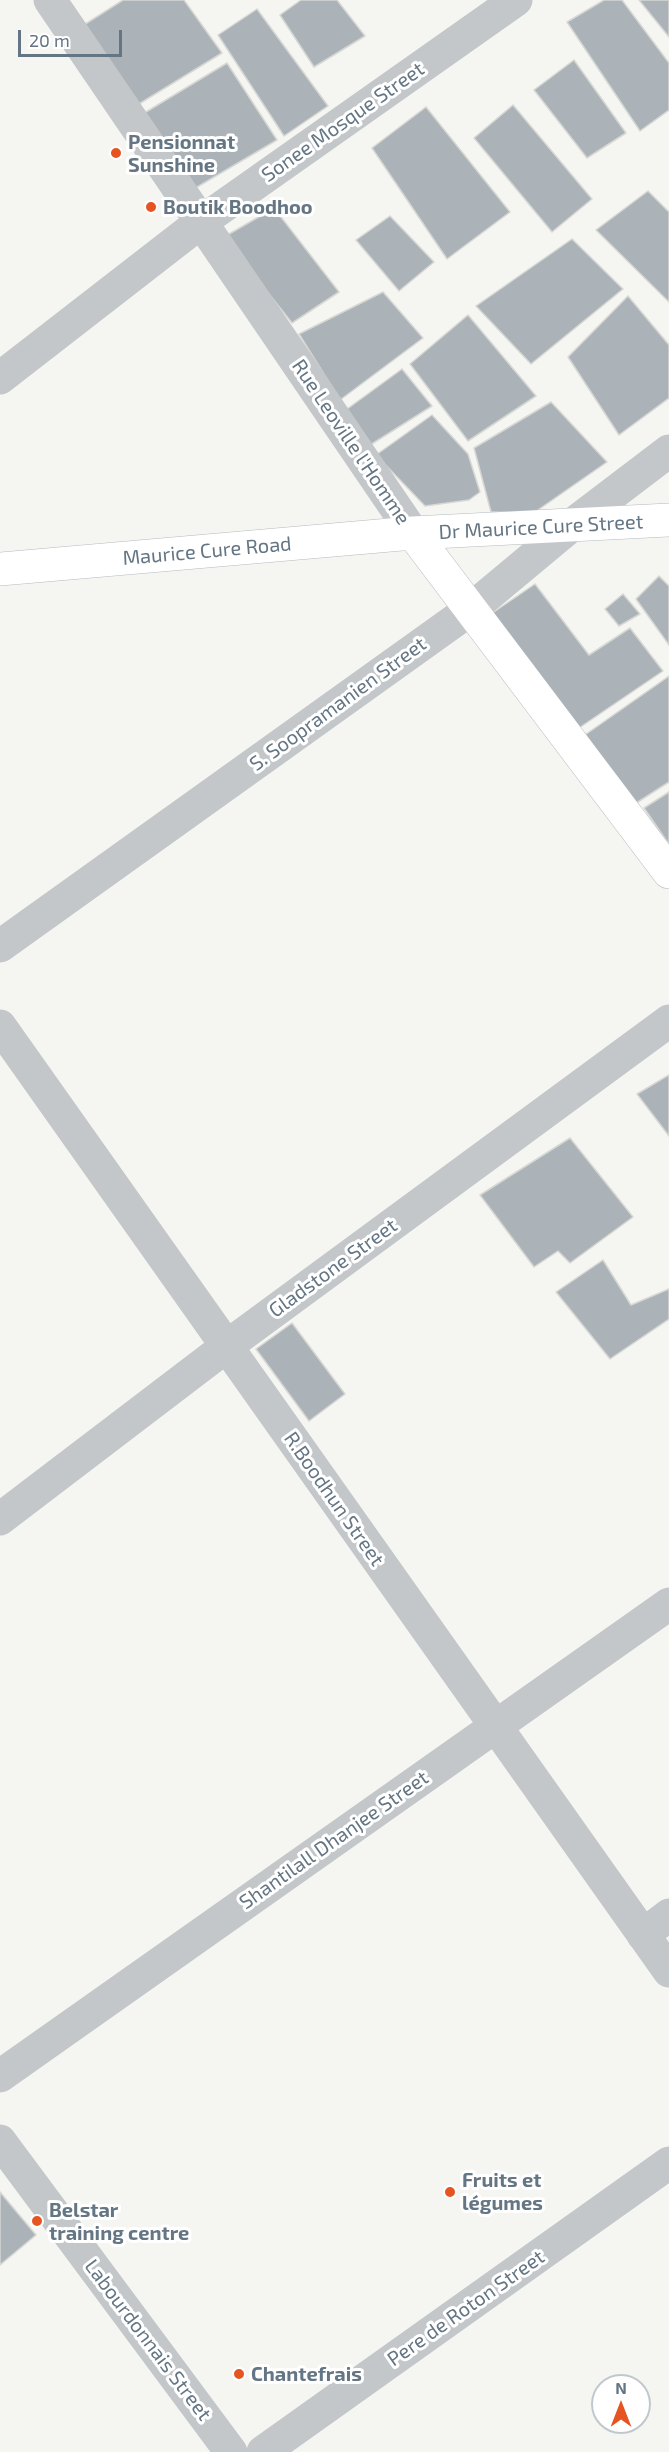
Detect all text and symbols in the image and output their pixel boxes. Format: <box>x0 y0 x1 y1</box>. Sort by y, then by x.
scale bar <box>21 18 124 56</box>
text: 20 m <box>29 29 70 51</box>
street label: Sonee Mosque Street <box>257 57 429 187</box>
place label: Pensionnat Sunshine <box>128 130 235 177</box>
marker: Pensionnat Sunshine <box>109 146 123 160</box>
place label: Boutik Boodhoo <box>163 195 313 219</box>
marker: Boutik Boodhoo <box>144 200 158 214</box>
street label: Rue Leoville l'Homme <box>287 355 415 529</box>
street label: Dr Maurice Cure Street <box>438 510 644 544</box>
street label: Maurice Cure Road <box>122 532 292 570</box>
street label: S. Soopramanien Street <box>245 632 431 776</box>
street label: Gladstone Street <box>264 1213 402 1323</box>
street label: R.Boodhun Street <box>279 1427 389 1571</box>
street label: Shantilall Dhanjee Street <box>235 1766 433 1914</box>
place label: Fruits et légumes <box>462 2168 543 2215</box>
marker: Fruits et légumes <box>443 2185 457 2199</box>
place label: Belstar training centre <box>49 2198 189 2245</box>
marker: Belstar training centre <box>30 2214 44 2228</box>
street label: Pere de Roton Street <box>383 2245 549 2371</box>
street label: Labourdonnais Street <box>80 2255 216 2425</box>
place label: Chantefrais <box>251 2362 362 2386</box>
marker: Chantefrais <box>232 2367 246 2381</box>
north arrow <box>591 2374 651 2434</box>
text: N <box>615 2378 627 2397</box>

